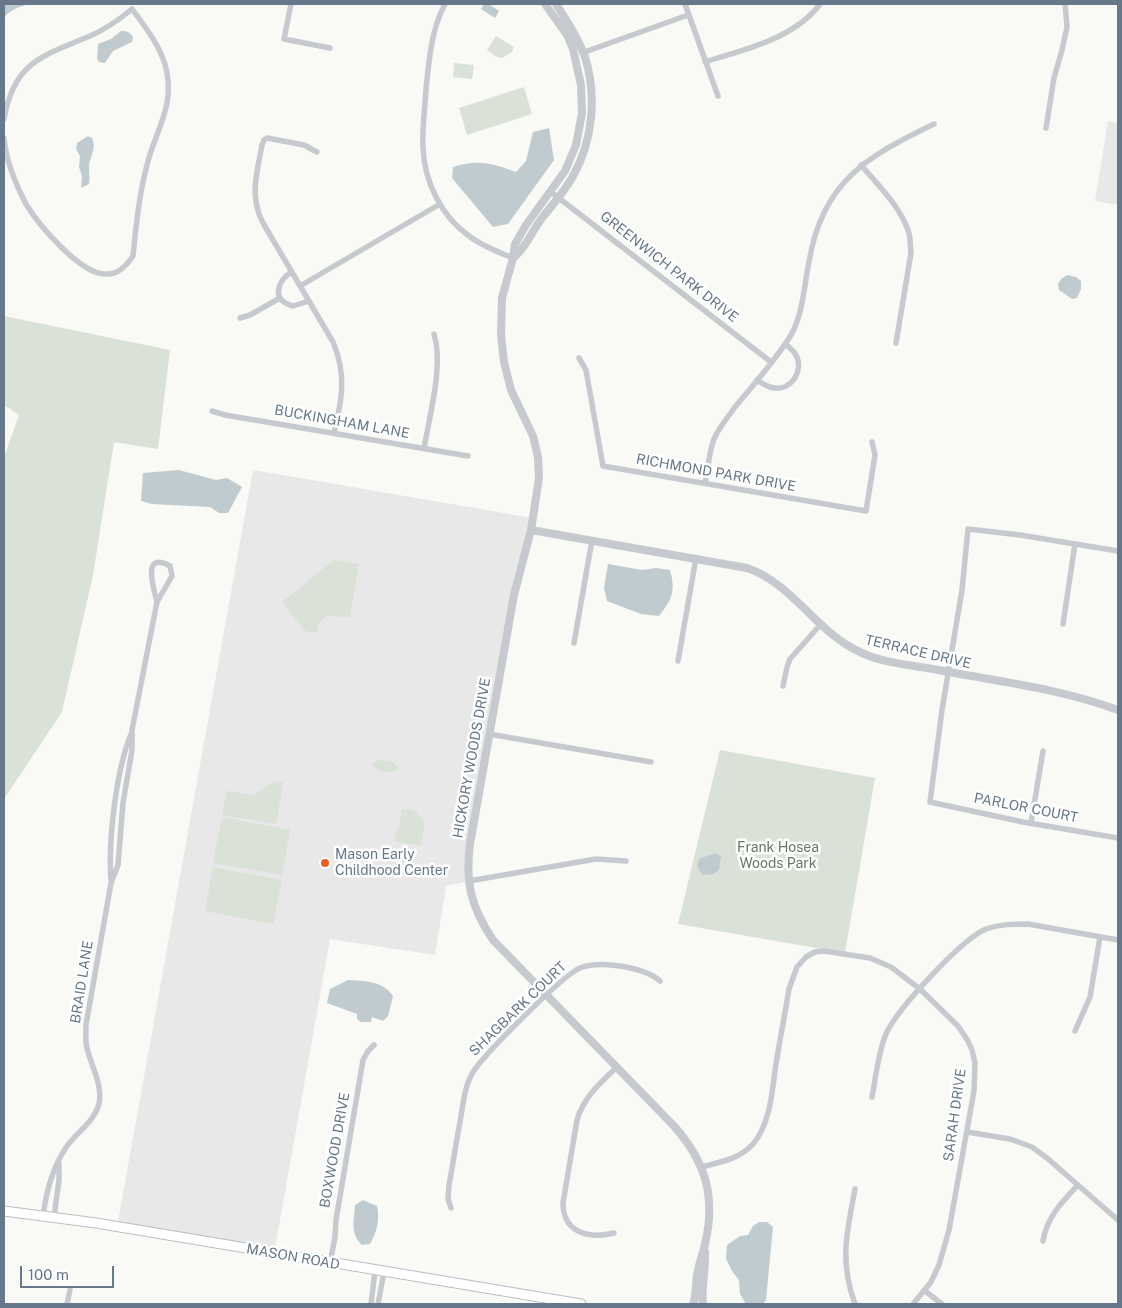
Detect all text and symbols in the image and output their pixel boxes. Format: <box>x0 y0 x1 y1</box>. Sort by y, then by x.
street label: GREENWICH PARK DRIVE <box>597 208 741 326</box>
street label: BUCKINGHAM LANE <box>273 402 411 442</box>
street label: RICHMOND PARK DRIVE <box>635 451 797 495</box>
street label: TERRACE DRIVE <box>863 632 973 672</box>
street label: HICKORY WOODS DRIVE <box>450 676 494 840</box>
street label: PARLOR COURT <box>973 790 1079 826</box>
park label: Frank Hosea Woods Park <box>737 840 819 872</box>
place label: Mason Early Childhood Center <box>335 847 448 880</box>
marker: Mason Early Childhood Center <box>319 857 331 869</box>
street label: BRAID LANE <box>67 939 97 1025</box>
street label: SHAGBARK COURT <box>466 958 570 1060</box>
street label: SARAH DRIVE <box>940 1067 970 1163</box>
street label: BOXWOOD DRIVE <box>317 1091 353 1209</box>
street label: MASON ROAD <box>245 1241 341 1273</box>
scale bar <box>22 1256 116 1288</box>
text: 100 m <box>28 1266 69 1283</box>

